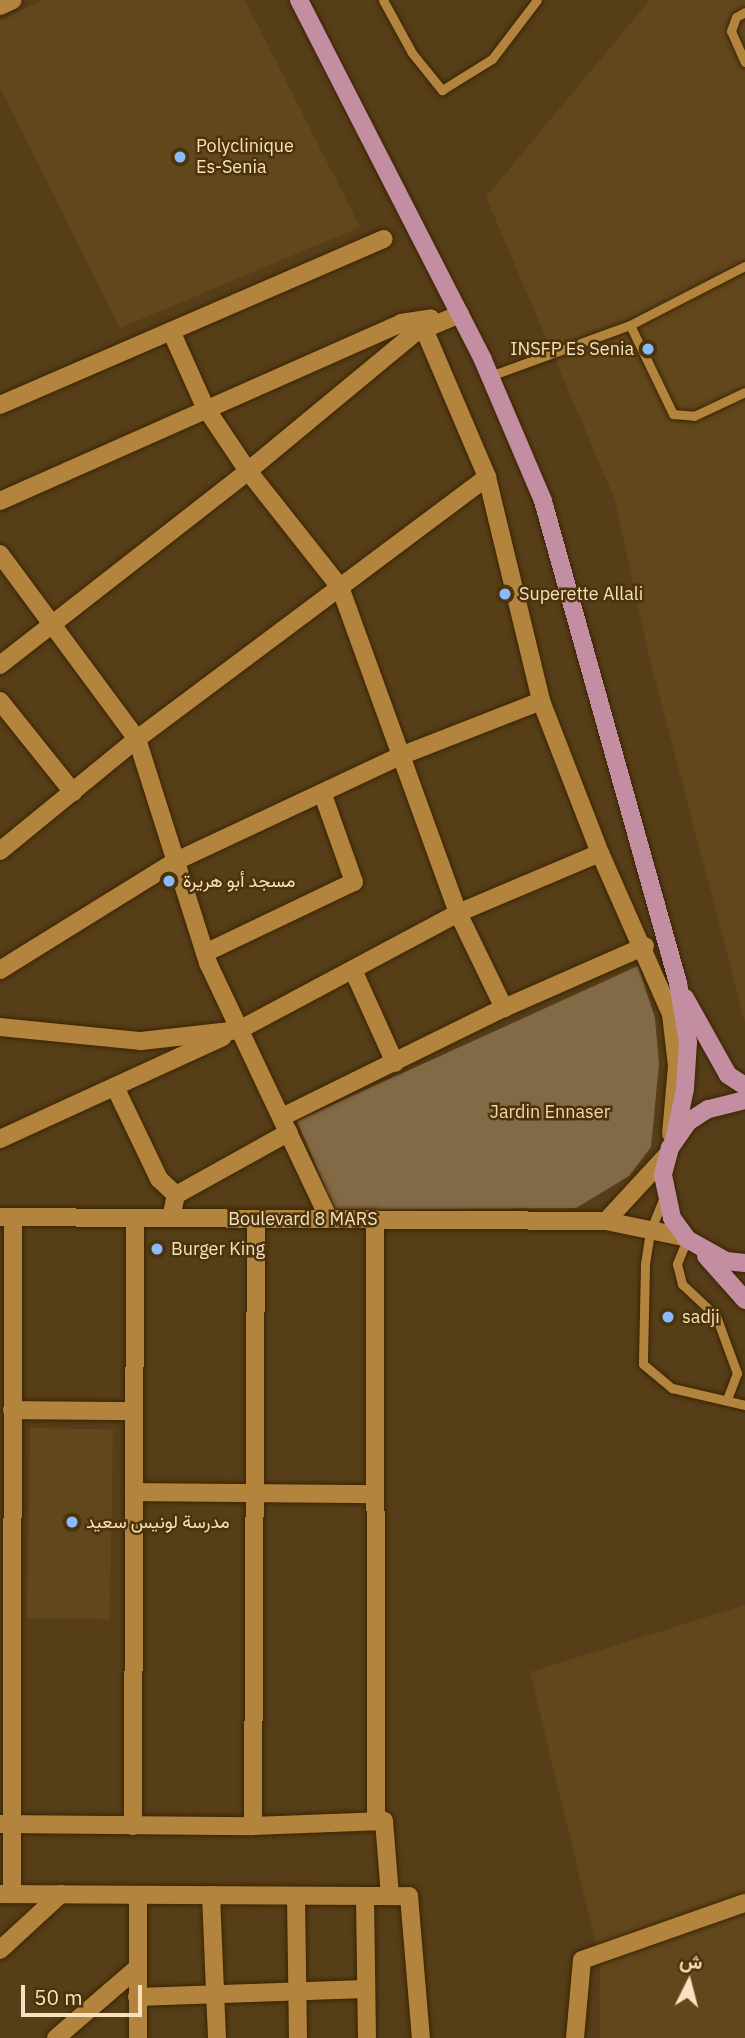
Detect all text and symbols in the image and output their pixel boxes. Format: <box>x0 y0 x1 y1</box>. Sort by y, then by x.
place label: Polyclinique Es-Senia <box>196 136 294 178</box>
marker: Polyclinique Es-Senia <box>170 147 190 167</box>
place label: INSFP Es Senia <box>510 338 634 360</box>
marker: INSFP Es Senia <box>640 341 656 357</box>
place label: Superette Allali <box>519 583 643 605</box>
marker: Superette Allali <box>497 586 513 602</box>
place label: مسجد أبو هريرة <box>183 870 295 892</box>
marker: مسجد أبو هريرة <box>161 873 177 889</box>
park label: Jardin Ennaser <box>490 1101 610 1123</box>
street label: Boulevard 8 MARS <box>228 1208 378 1230</box>
place label: Burger King <box>171 1238 265 1260</box>
marker: Burger King <box>149 1241 165 1257</box>
place label: sadji <box>682 1306 720 1328</box>
marker: sadji <box>660 1309 676 1325</box>
place label: مدرسة لونيس سعيد <box>86 1511 230 1533</box>
marker: مدرسة لونيس سعيد <box>64 1514 80 1530</box>
north arrow <box>654 1947 724 2017</box>
text: ش <box>679 1948 704 1974</box>
scale bar <box>24 1972 145 2016</box>
text: 50 m <box>34 1983 83 2011</box>

